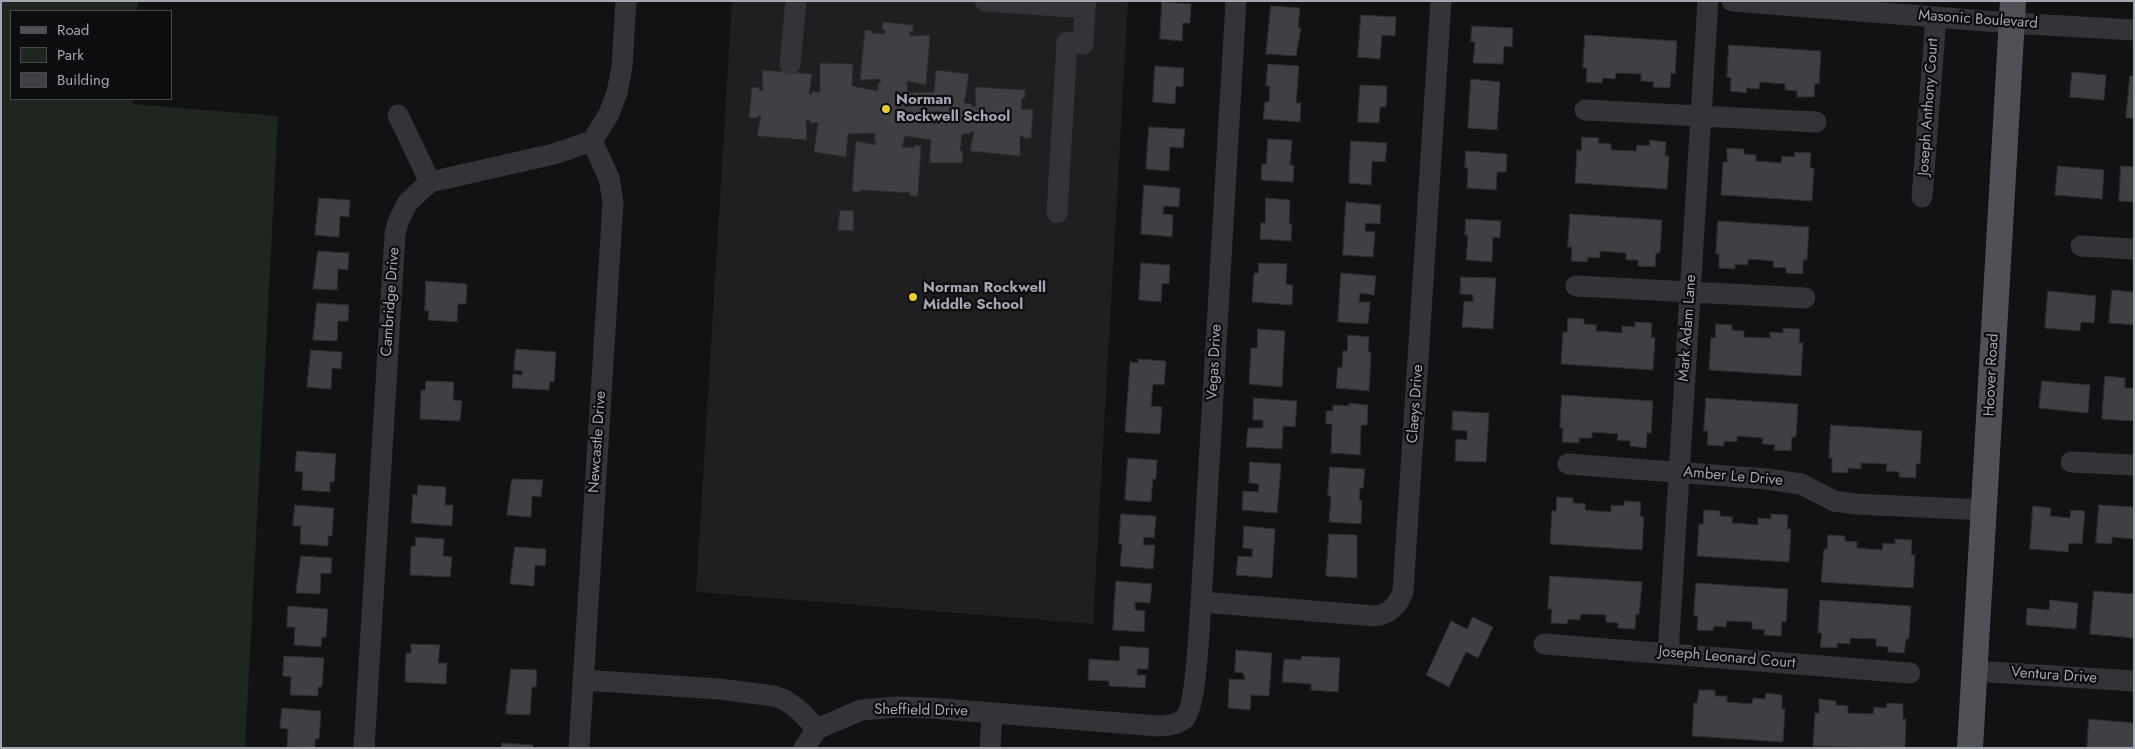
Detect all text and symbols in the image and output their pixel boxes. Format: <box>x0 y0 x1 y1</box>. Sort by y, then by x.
street label: Masonic Boulevard <box>1918 7 2038 33</box>
legend <box>10 10 172 100</box>
text: Road <box>57 19 89 41</box>
street label: Joseph Anthony Court <box>1915 38 1943 176</box>
text: Park <box>57 44 84 66</box>
text: Building <box>57 69 109 91</box>
place label: Norman Rockwell School <box>896 91 1010 126</box>
marker: Norman Rockwell School <box>880 103 892 115</box>
street label: Cambridge Drive <box>378 247 404 357</box>
street label: Mark Adam Lane <box>1675 274 1701 382</box>
place label: Norman Rockwell Middle School <box>923 279 1046 314</box>
marker: Norman Rockwell Middle School <box>907 291 919 303</box>
street label: Vegas Drive <box>1204 324 1226 400</box>
street label: Hoover Road <box>1981 333 2003 417</box>
street label: Claeys Drive <box>1404 364 1428 444</box>
street label: Newcastle Drive <box>585 390 611 494</box>
street label: Amber Le Drive <box>1682 464 1784 490</box>
street label: Joseph Leonard Court <box>1658 643 1796 673</box>
street label: Ventura Drive <box>2010 664 2098 688</box>
street label: Sheffield Drive <box>874 701 968 721</box>

